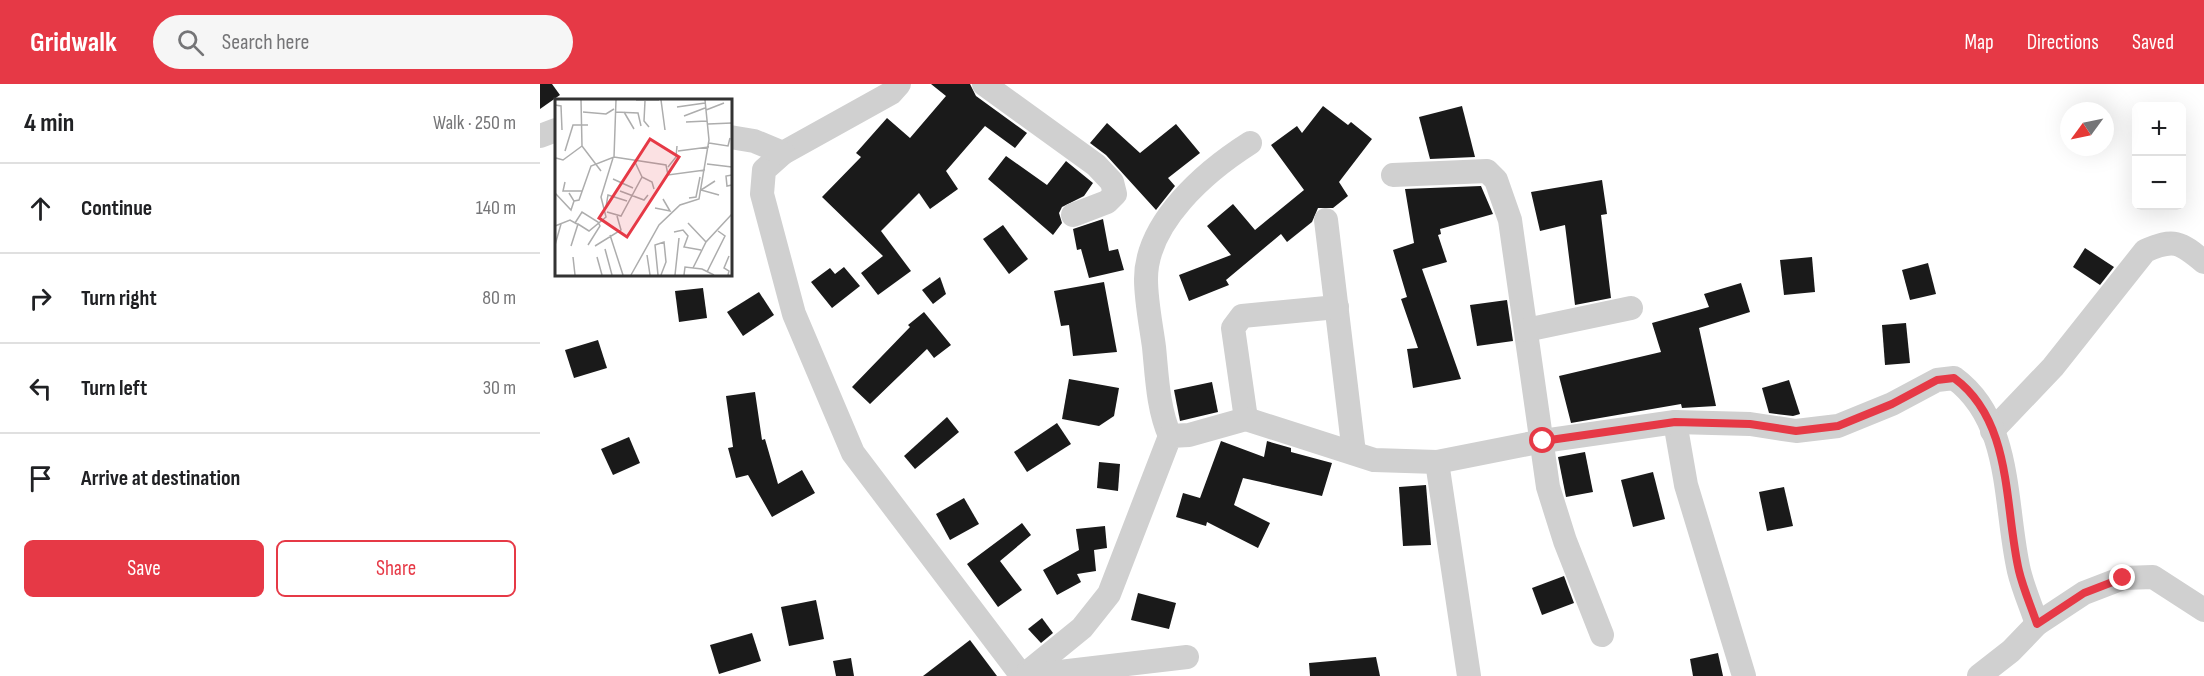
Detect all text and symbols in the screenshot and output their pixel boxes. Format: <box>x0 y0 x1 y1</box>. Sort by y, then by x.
search box <box>153 15 573 69</box>
text: Gridwalk <box>30 26 117 59</box>
icon: search <box>174 26 207 59</box>
text: Search here <box>222 29 309 56</box>
text: Map <box>1964 30 1994 55</box>
text: Directions <box>2027 30 2099 55</box>
text: Saved <box>2132 30 2174 55</box>
inset map <box>555 99 732 276</box>
north arrow <box>2060 102 2114 156</box>
map controls <box>2132 102 2186 210</box>
button: + <box>2132 102 2186 156</box>
text: 4 min <box>24 108 74 139</box>
text: Walk · 250 m <box>433 111 516 135</box>
button: − <box>2132 156 2186 210</box>
icon: ahead <box>24 192 57 225</box>
text: Continue <box>81 195 152 222</box>
text: 140 m <box>476 196 516 220</box>
icon: right <box>24 282 57 315</box>
text: Turn right <box>81 285 157 312</box>
text: 80 m <box>482 286 516 310</box>
icon: left <box>24 372 57 405</box>
text: Turn left <box>81 375 147 402</box>
text: 30 m <box>483 376 516 400</box>
route start <box>1529 427 1555 453</box>
icon: arrive <box>24 462 57 495</box>
text: Arrive at destination <box>81 465 240 492</box>
button: Save <box>24 540 264 597</box>
button: Share <box>276 540 516 597</box>
route end <box>2109 564 2135 590</box>

